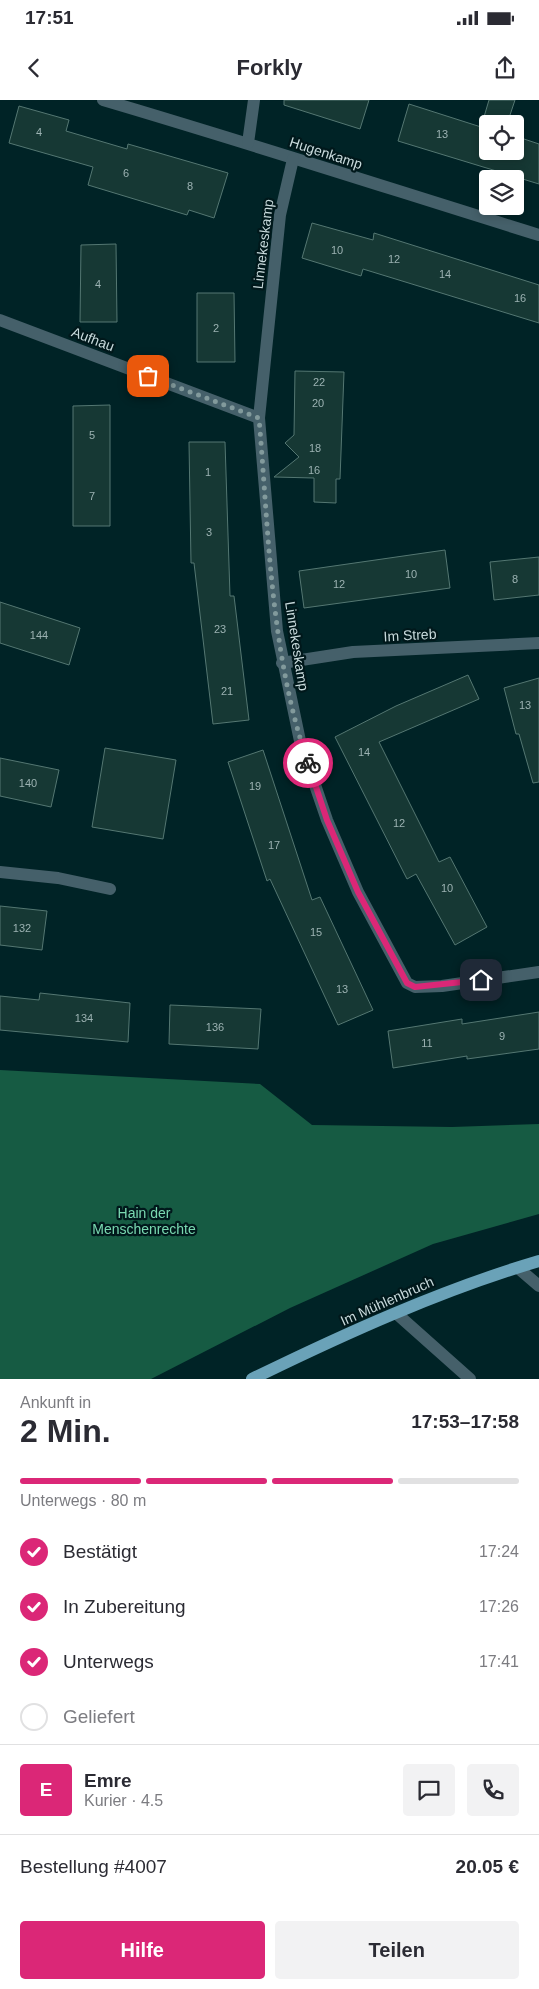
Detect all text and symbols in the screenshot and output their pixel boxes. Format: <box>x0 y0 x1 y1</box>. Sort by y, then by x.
text: 17:51 <box>25 7 74 28</box>
icon: back <box>20 54 48 82</box>
icon: share <box>491 54 519 82</box>
text: Forkly <box>236 55 303 80</box>
map controls <box>479 115 524 215</box>
button: locate <box>479 115 524 160</box>
house number: 4 <box>36 126 42 138</box>
house number: 13 <box>436 128 448 140</box>
street label: Hugenkamp <box>288 134 365 172</box>
house number: 6 <box>123 167 129 179</box>
button: layers <box>479 170 524 215</box>
house number: 8 <box>187 180 193 192</box>
street label: Linnekeskamp <box>250 198 276 290</box>
house number: 10 <box>331 244 343 256</box>
house number: 12 <box>388 253 400 265</box>
house number: 14 <box>439 268 451 280</box>
house number: 4 <box>95 278 101 290</box>
house number: 16 <box>514 292 526 304</box>
house number: 2 <box>213 322 219 334</box>
street label: Aufhau <box>69 324 117 354</box>
pin <box>127 355 169 397</box>
icon: bag <box>134 362 162 390</box>
house number: 22 <box>313 376 325 388</box>
house number: 20 <box>312 397 324 409</box>
house number: 5 <box>89 429 95 441</box>
house number: 18 <box>309 442 321 454</box>
house number: 16 <box>308 464 320 476</box>
house number: 1 <box>205 466 211 478</box>
house number: 7 <box>89 490 95 502</box>
house number: 3 <box>206 526 212 538</box>
house number: 10 <box>405 568 417 580</box>
house number: 8 <box>512 573 518 585</box>
house number: 12 <box>333 578 345 590</box>
street label: Linnekeskamp <box>282 600 312 692</box>
house number: 23 <box>214 623 226 635</box>
street label: Im Streb <box>383 626 437 644</box>
house number: 144 <box>30 629 48 641</box>
house number: 21 <box>221 685 233 697</box>
house number: 13 <box>519 699 531 711</box>
courier <box>283 738 333 788</box>
house number: 14 <box>358 746 370 758</box>
icon: bike <box>294 749 322 777</box>
house number: 140 <box>19 777 37 789</box>
house number: 19 <box>249 780 261 792</box>
house number: 12 <box>393 817 405 829</box>
house number: 17 <box>268 839 280 851</box>
house number: 10 <box>441 882 453 894</box>
house number: 132 <box>13 922 31 934</box>
house number: 15 <box>310 926 322 938</box>
pin <box>460 959 502 1001</box>
icon: home <box>467 966 495 994</box>
house number: 13 <box>336 983 348 995</box>
house number: 134 <box>75 1012 93 1024</box>
house number: 136 <box>206 1021 224 1033</box>
house number: 9 <box>499 1030 505 1042</box>
house number: 11 <box>421 1037 433 1049</box>
park label: Hain der Menschenrechte <box>92 1205 196 1237</box>
street label: Im Mühlenbruch <box>338 1273 436 1329</box>
text: Ankunft in <box>20 1394 91 1411</box>
text: 17:53–17:58 <box>411 1411 519 1432</box>
text: 2 Min. <box>20 1413 111 1449</box>
text: Unterwegs · 80 m <box>20 1492 146 1509</box>
icon: check <box>20 1538 48 1566</box>
text: Bestätigt <box>63 1541 137 1562</box>
text: 17:24 <box>479 1543 519 1560</box>
icon: check <box>20 1593 48 1621</box>
text: In Zubereitung <box>63 1596 186 1617</box>
text: 17:26 <box>479 1598 519 1615</box>
icon: check <box>20 1648 48 1676</box>
text: Unterwegs <box>63 1651 154 1672</box>
text: 17:41 <box>479 1653 519 1670</box>
text: Geliefert <box>63 1706 135 1727</box>
button: chat <box>403 1764 455 1816</box>
button: phone <box>467 1764 519 1816</box>
text: Emre <box>84 1770 132 1791</box>
text: E <box>40 1779 52 1800</box>
text: Kurier · 4.5 <box>84 1792 163 1809</box>
text: Bestellung #4007 <box>20 1856 167 1877</box>
text: 20.05 € <box>456 1856 519 1877</box>
button: Hilfe <box>20 1921 265 1979</box>
button: Teilen <box>275 1921 519 1979</box>

